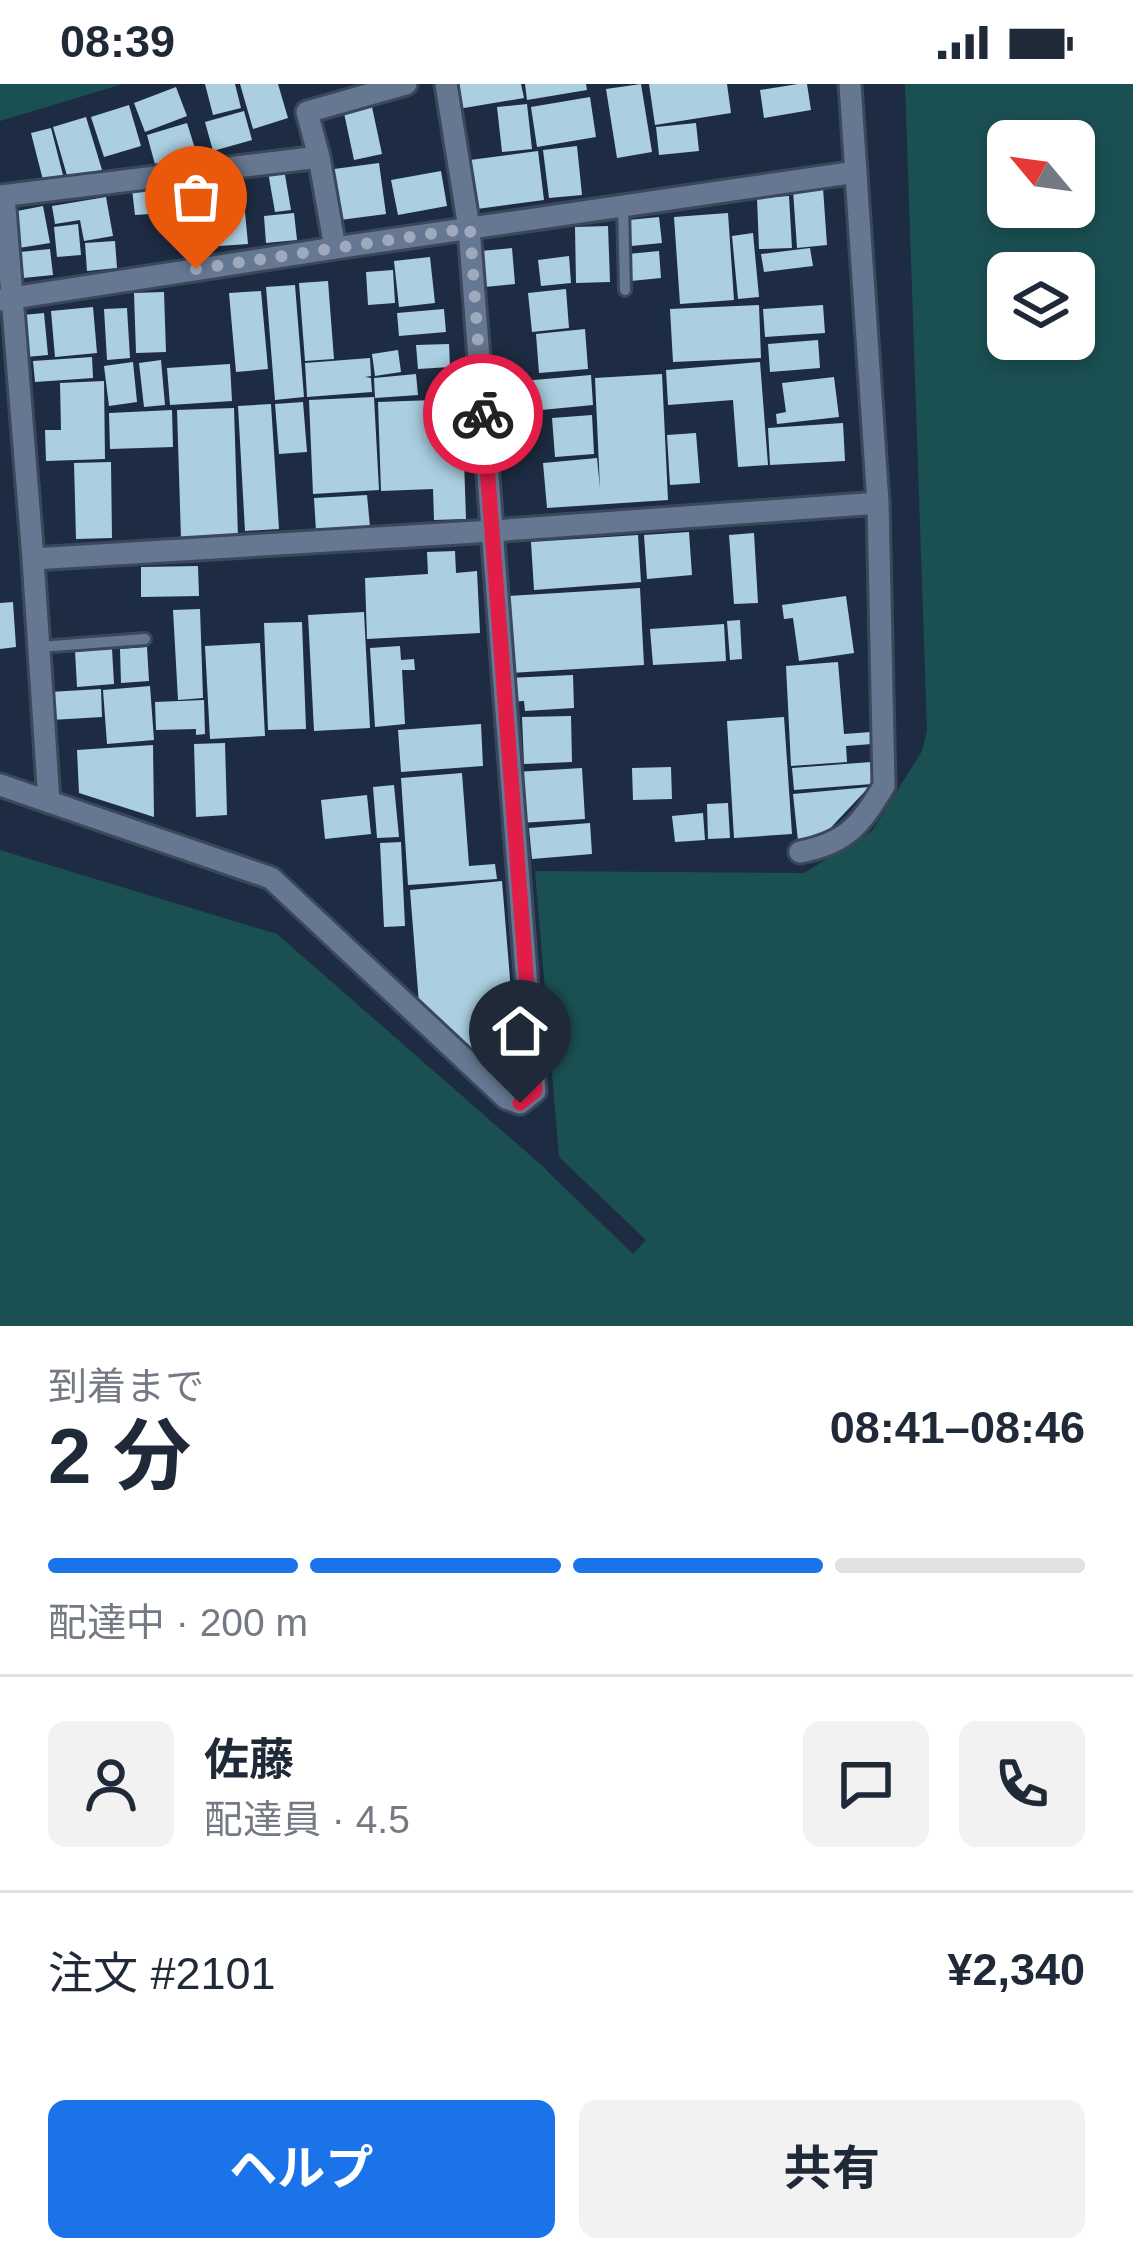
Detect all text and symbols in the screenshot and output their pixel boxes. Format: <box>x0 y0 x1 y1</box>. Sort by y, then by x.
text: 08:39 <box>60 16 175 67</box>
north arrow <box>987 120 1095 228</box>
map controls <box>987 120 1095 360</box>
pin <box>145 146 247 269</box>
icon: bag <box>163 164 229 230</box>
button: layers <box>987 252 1095 360</box>
courier <box>423 354 543 474</box>
icon: bike <box>450 381 516 447</box>
pin <box>469 980 571 1103</box>
icon: home <box>487 998 553 1064</box>
text: 到着まで <box>48 1365 204 1408</box>
text: 08:41–08:46 <box>830 1402 1085 1453</box>
text: 2 分 <box>48 1412 191 1500</box>
text: 配達中 · 200 m <box>48 1601 308 1644</box>
button: person <box>48 1721 174 1847</box>
button: chat <box>803 1721 929 1847</box>
button: phone <box>959 1721 1085 1847</box>
text: 佐藤 <box>204 1734 294 1785</box>
text: 配達員 · 4.5 <box>204 1798 410 1841</box>
text: ¥2,340 <box>947 1944 1085 1995</box>
text: 注文 #2101 <box>48 1948 276 1999</box>
button: ヘルプ <box>48 2100 555 2238</box>
button: 共有 <box>579 2100 1085 2238</box>

